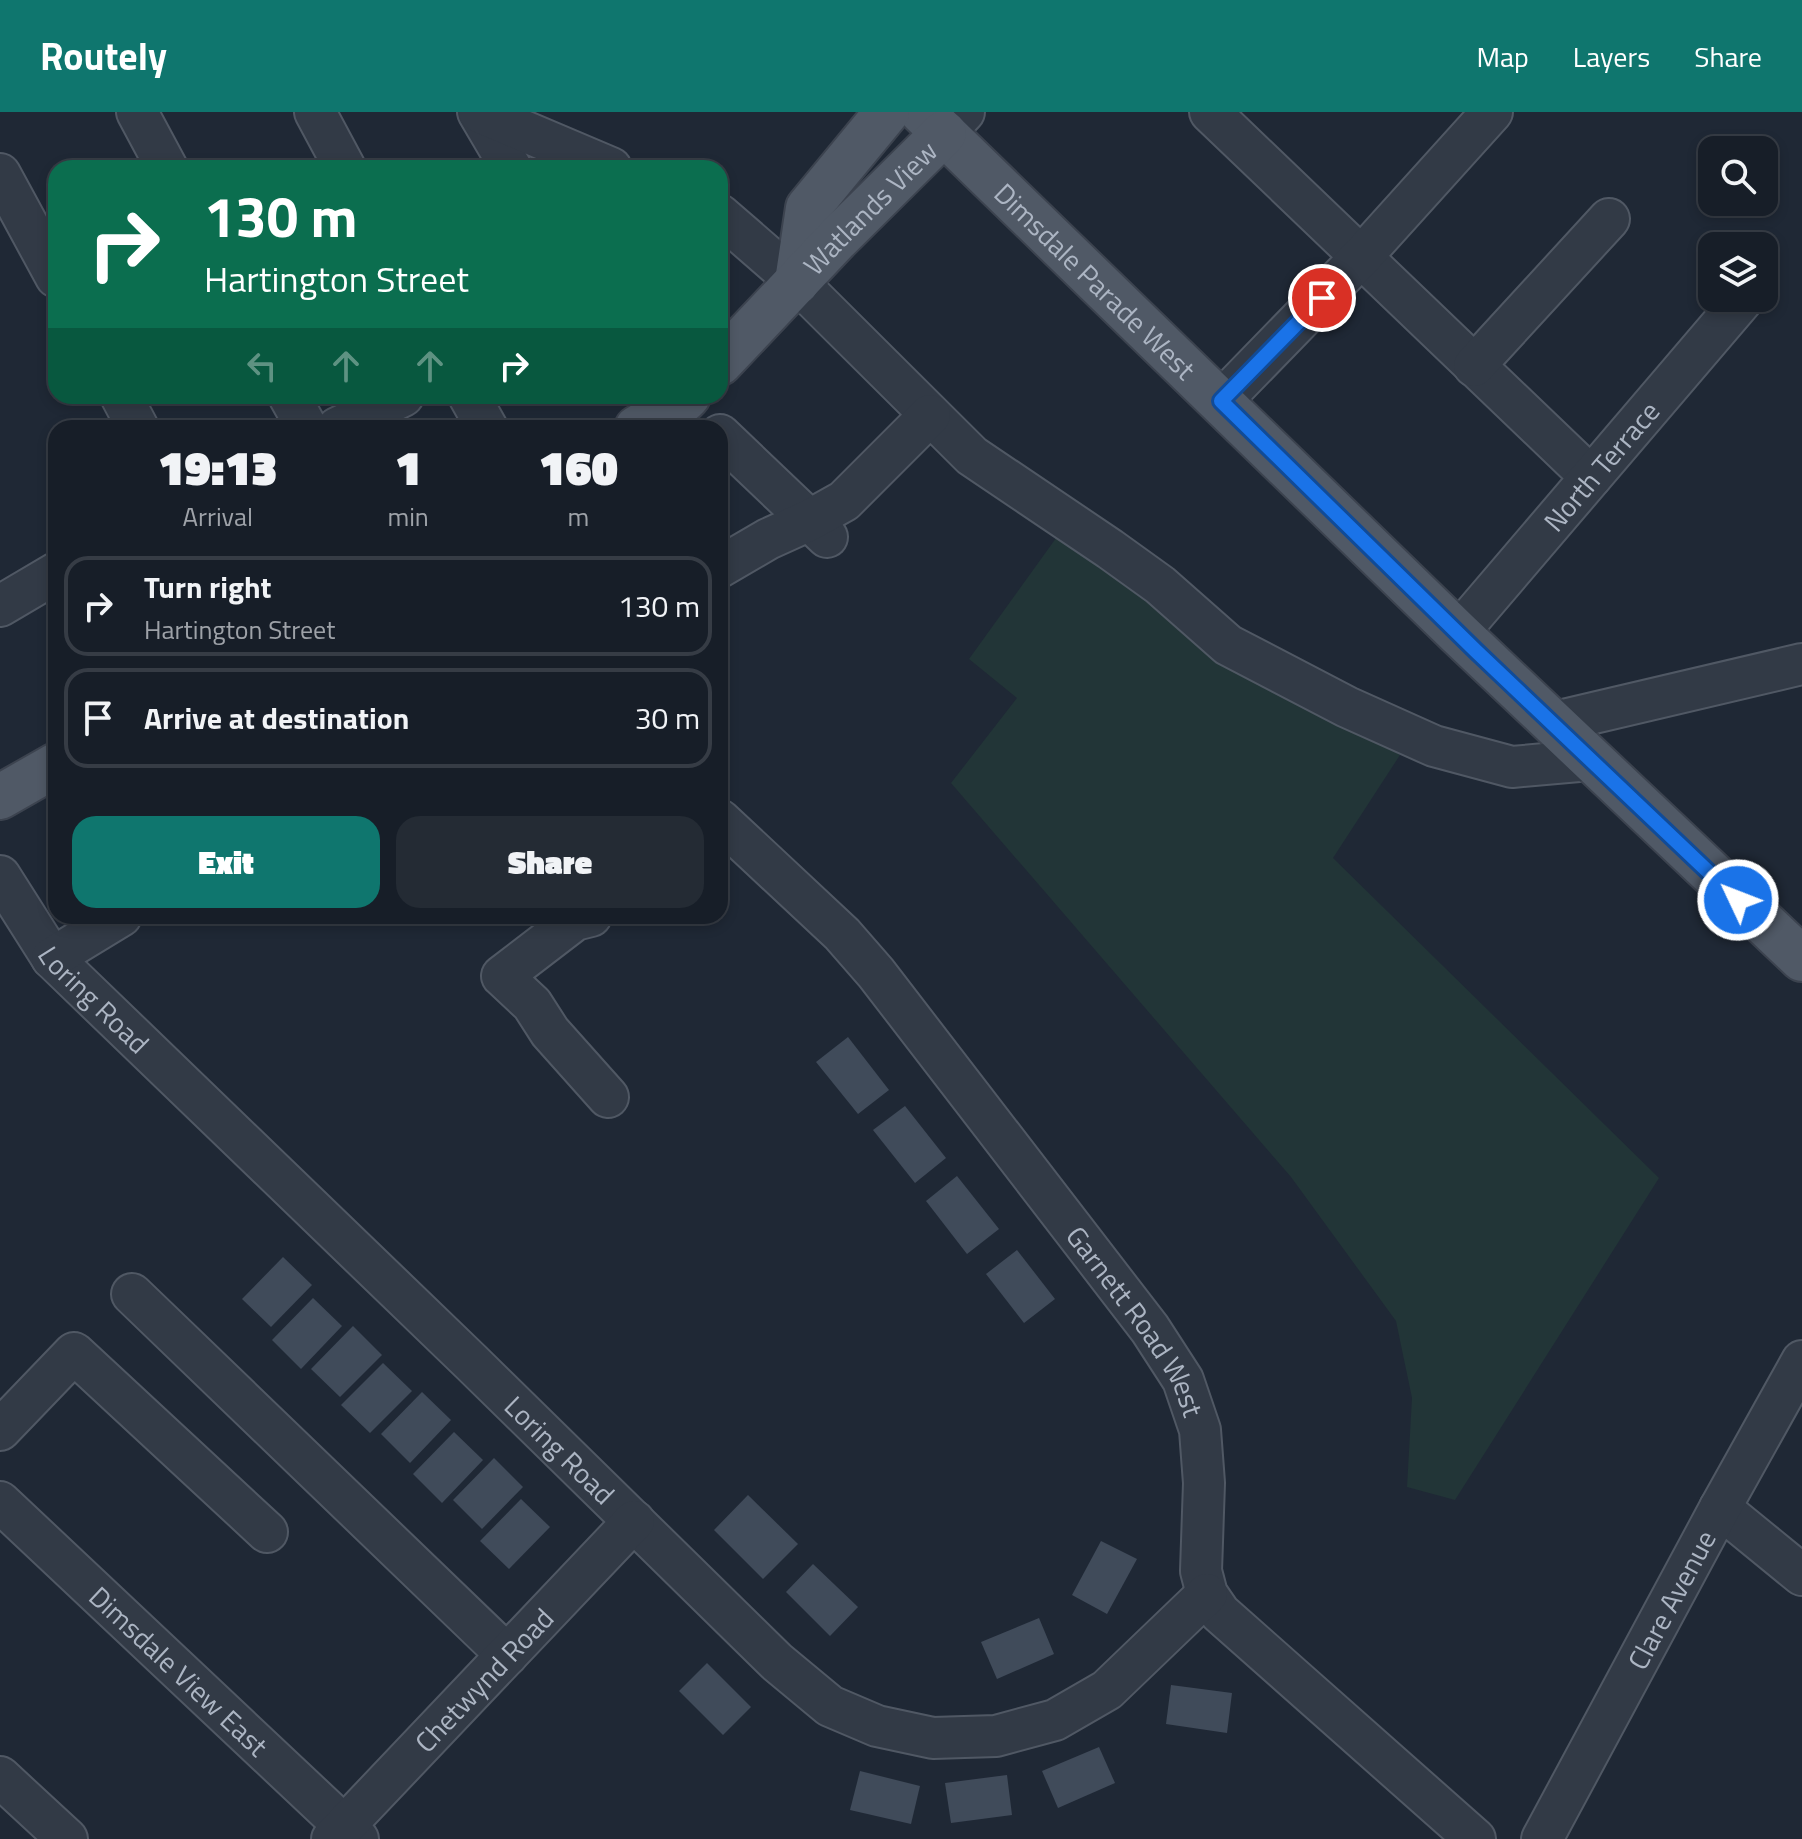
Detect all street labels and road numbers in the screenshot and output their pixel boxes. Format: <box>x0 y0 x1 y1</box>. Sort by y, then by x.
street label: Watlands View <box>792 130 947 285</box>
street label: Dimsdale Parade West <box>985 172 1206 389</box>
street label: North Terrace <box>1532 391 1669 541</box>
street label: Loring Road <box>28 937 160 1063</box>
street label: Garnett Road West <box>1056 1216 1215 1422</box>
street label: Loring Road <box>495 1385 625 1514</box>
street label: Clare Avenue <box>1616 1522 1726 1677</box>
street label: Dimsdale View East <box>80 1575 279 1766</box>
street label: Chetwynd Road <box>404 1597 563 1762</box>

